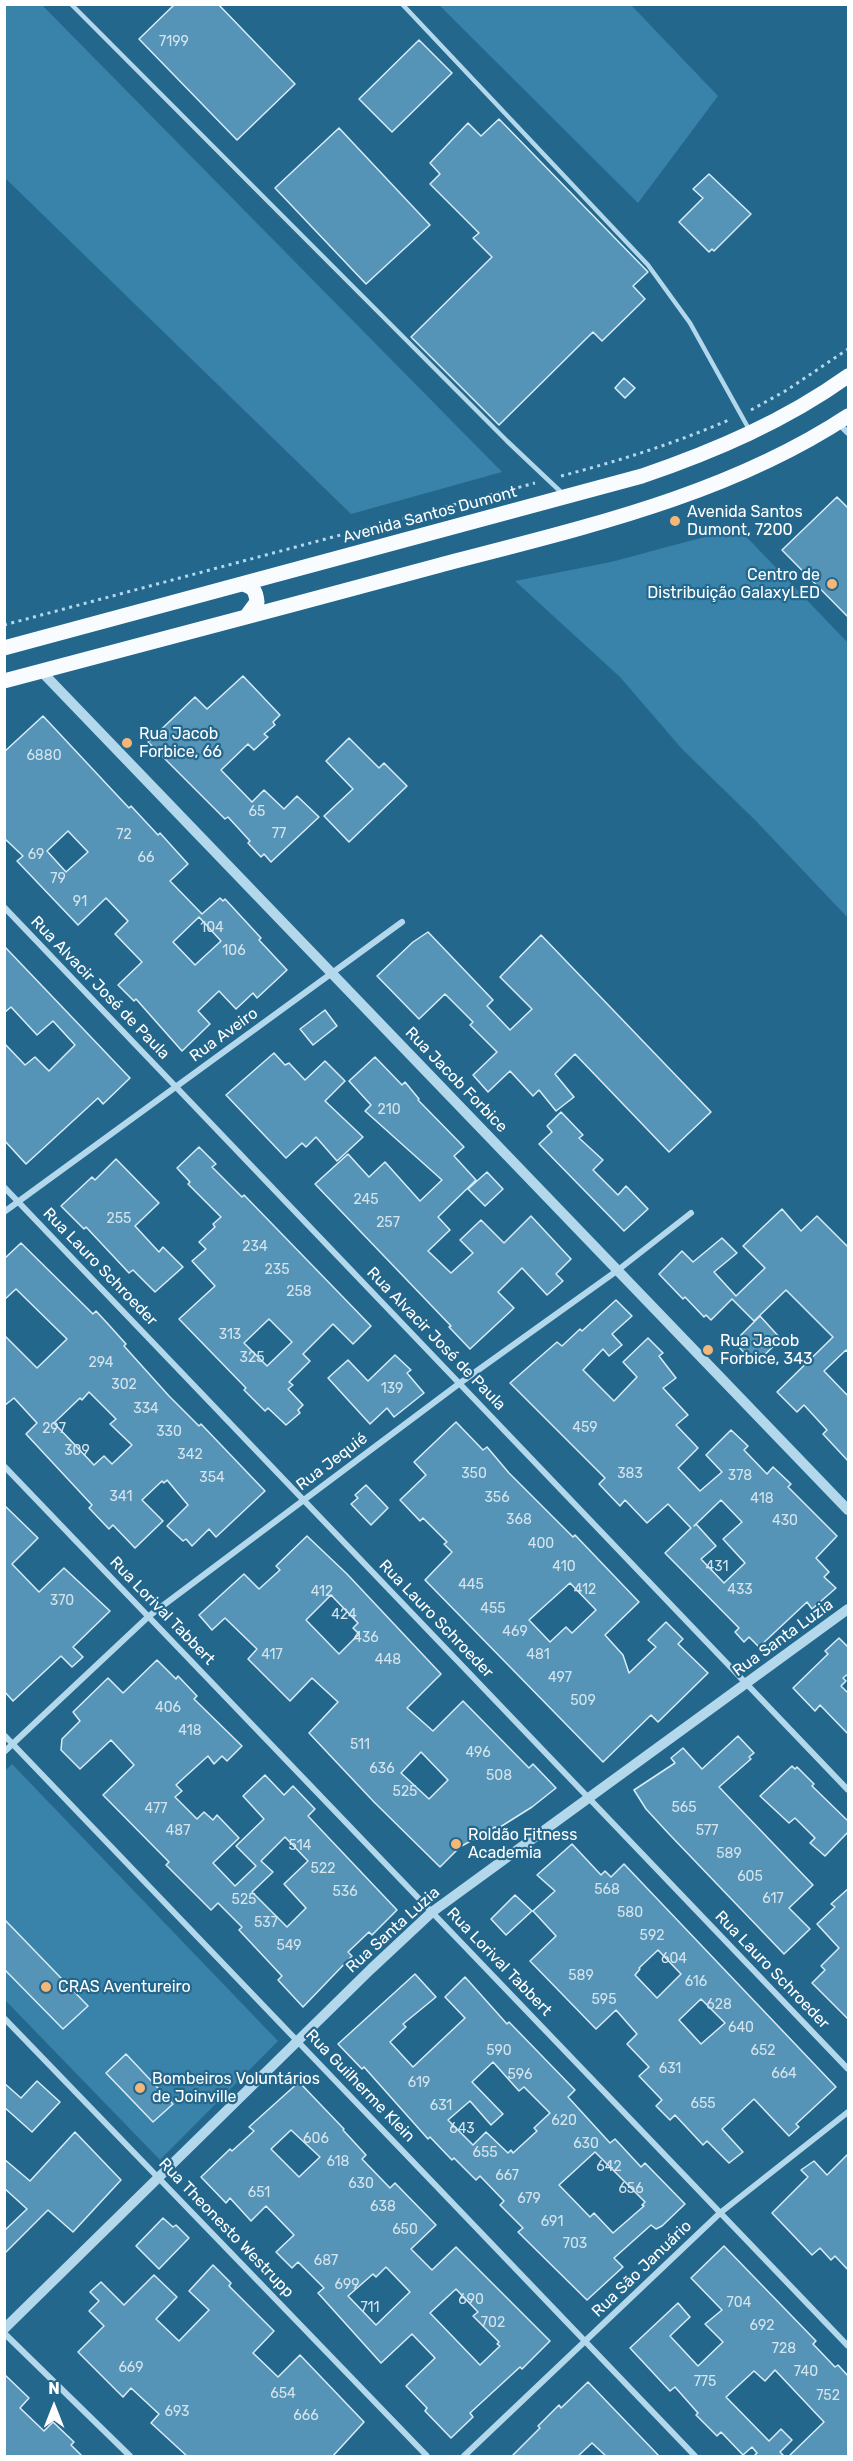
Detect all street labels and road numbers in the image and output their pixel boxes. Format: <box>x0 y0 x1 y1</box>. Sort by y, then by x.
street label: Avenida Santos Dumont <box>341 483 519 547</box>
street label: Rua Alvacir José de Paula <box>27 912 173 1064</box>
street label: Rua Aveiro <box>186 1004 262 1066</box>
street label: Rua Jacob Forbice <box>401 1023 511 1137</box>
street label: Rua Lauro Schroeder <box>39 1204 161 1330</box>
street label: Rua Alvacir José de Paula <box>363 1263 509 1415</box>
street label: Rua Jequié <box>293 1429 371 1495</box>
street label: Rua Lorival Tabbert <box>105 1553 219 1669</box>
street label: Rua Lauro Schroeder <box>375 1556 497 1682</box>
street label: Rua Santa Luzia <box>729 1595 837 1681</box>
street label: Rua Santa Luzia <box>342 1883 444 1977</box>
street label: Rua Lorival Tabbert <box>442 1904 556 2020</box>
street label: Rua Lauro Schroeder <box>711 1907 833 2033</box>
street label: Rua Guilherme Klein <box>301 2026 419 2146</box>
street label: Rua Theonesto Westrupp <box>154 2154 298 2302</box>
street label: Rua São Januário <box>588 2217 696 2321</box>

